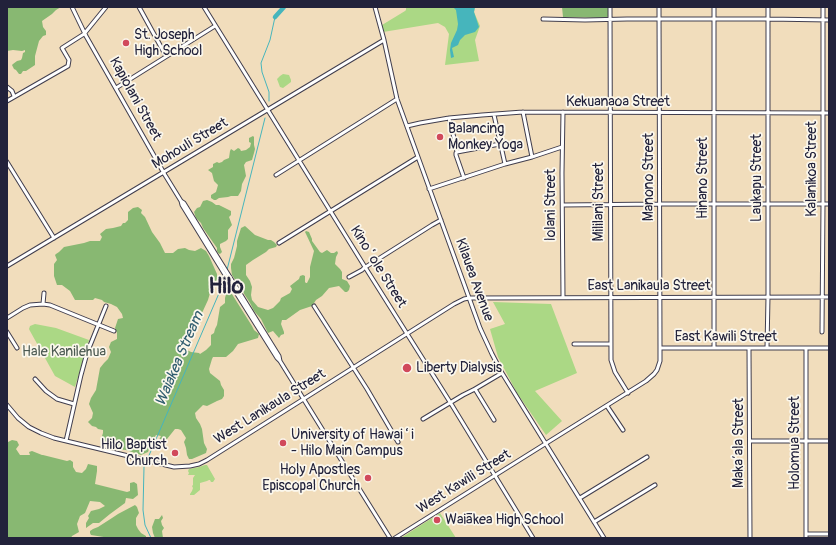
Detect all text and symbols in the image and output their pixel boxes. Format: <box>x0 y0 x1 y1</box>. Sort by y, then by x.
place label: St. Joseph High School <box>134 27 202 60</box>
marker: St. Joseph High School <box>121 38 131 48</box>
street label: Kapiolani Street <box>105 55 165 143</box>
street label: Kekuanaoa Street <box>566 94 670 110</box>
street label: Mohouli Street <box>149 115 231 173</box>
place label: Balancing Monkey Yoga <box>448 121 523 154</box>
street label: Kalanikoa Street <box>804 121 820 217</box>
marker: Balancing Monkey Yoga <box>435 132 445 142</box>
street label: Manono Street <box>641 133 657 221</box>
street label: Laukapu Street <box>749 134 765 222</box>
street label: Hinano Street <box>695 137 711 219</box>
street label: Mililani Street <box>591 162 607 242</box>
street label: Iolani Street <box>543 169 559 241</box>
street label: Kinoʻole Street <box>346 223 410 311</box>
street label: Kilauea Avenue <box>451 236 497 324</box>
district label: Hilo <box>209 274 243 300</box>
street label: East Lanikaula Street <box>587 278 711 294</box>
water label: Waiakea Stream <box>152 309 208 409</box>
street label: East Kawili Street <box>675 329 777 345</box>
park label: Hale Kanilehua <box>22 344 106 360</box>
place label: Liberty Dialysis <box>416 360 502 376</box>
marker: Liberty Dialysis <box>401 362 413 374</box>
street label: West Lanikaula Street <box>211 366 329 448</box>
street label: Holomua Street <box>787 396 803 490</box>
street label: Maka‘ala Street <box>731 398 747 488</box>
place label: University of Hawaiʻi - Hilo Main Campus <box>291 427 414 460</box>
place label: Hilo Baptist Church <box>101 437 167 470</box>
marker: University of Hawaiʻi - Hilo Main Campus <box>278 438 288 448</box>
street label: West Kawili Street <box>414 446 514 518</box>
marker: Hilo Baptist Church <box>170 448 180 458</box>
place label: Holy Apostles Episcopal Church <box>262 462 360 494</box>
marker: Holy Apostles Episcopal Church <box>363 473 373 483</box>
place label: Waiākea High School <box>445 512 564 528</box>
marker: Waiākea High School <box>432 515 442 525</box>

